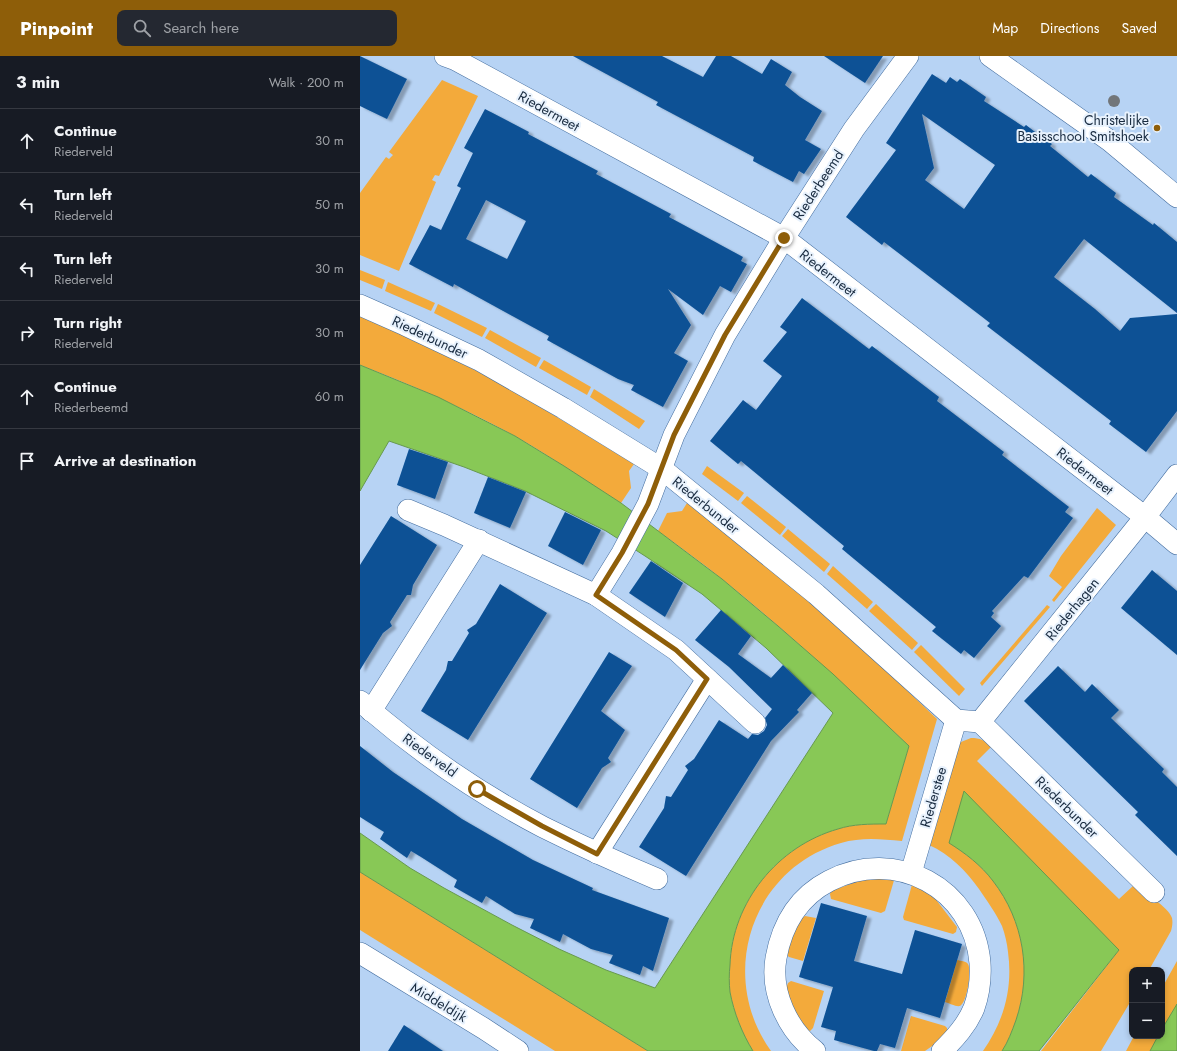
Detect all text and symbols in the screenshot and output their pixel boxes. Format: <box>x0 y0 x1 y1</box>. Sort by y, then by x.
search box <box>117 10 397 46</box>
text: Pinpoint <box>20 15 93 42</box>
icon: search <box>131 17 153 39</box>
text: Search here <box>163 17 239 39</box>
text: Map <box>992 18 1018 38</box>
text: Directions <box>1040 18 1100 38</box>
text: Saved <box>1122 18 1157 38</box>
text: 3 min <box>16 70 60 94</box>
text: Walk · 200 m <box>269 73 344 92</box>
street label: Riedermeet <box>515 86 584 136</box>
place label: Christelijke Basisschool Smitshoek <box>1018 110 1150 146</box>
text: Continue <box>54 120 117 142</box>
marker: Christelijke Basisschool Smitshoek <box>1152 123 1162 133</box>
icon: ahead <box>16 130 38 152</box>
text: 30 m <box>315 131 344 150</box>
text: Riederveld <box>54 142 113 161</box>
street label: Riederbeemd <box>788 146 848 224</box>
text: Turn left <box>54 184 112 206</box>
icon: left <box>16 194 38 216</box>
text: 50 m <box>315 195 344 214</box>
text: Riederveld <box>54 206 113 225</box>
route end <box>775 229 793 247</box>
street label: Riedermeet <box>795 244 861 302</box>
text: Turn left <box>54 248 112 270</box>
icon: left <box>16 258 38 280</box>
text: 30 m <box>315 259 344 278</box>
text: Riederveld <box>54 270 113 289</box>
street label: Riederbunder <box>389 311 471 363</box>
text: Turn right <box>54 312 122 334</box>
icon: right <box>16 322 38 344</box>
text: 30 m <box>315 323 344 342</box>
text: Riederveld <box>54 334 113 353</box>
text: Continue <box>54 376 117 398</box>
icon: ahead <box>16 386 38 408</box>
text: 60 m <box>315 387 344 406</box>
text: Riederbeemd <box>54 398 128 417</box>
street label: Riedermeet <box>1052 442 1118 500</box>
icon: arrive <box>16 450 38 472</box>
text: Arrive at destination <box>54 450 196 472</box>
street label: Riederbunder <box>668 472 744 538</box>
street label: Riederhagen <box>1041 573 1103 645</box>
street label: Riederveld <box>398 728 462 782</box>
street label: Riederstee <box>915 764 951 830</box>
street label: Riederbunder <box>1031 772 1103 843</box>
route start <box>468 780 486 798</box>
map controls <box>1129 967 1165 1039</box>
button: + <box>1129 967 1165 1003</box>
street label: Middeldijk <box>407 977 472 1027</box>
button: − <box>1129 1003 1165 1039</box>

